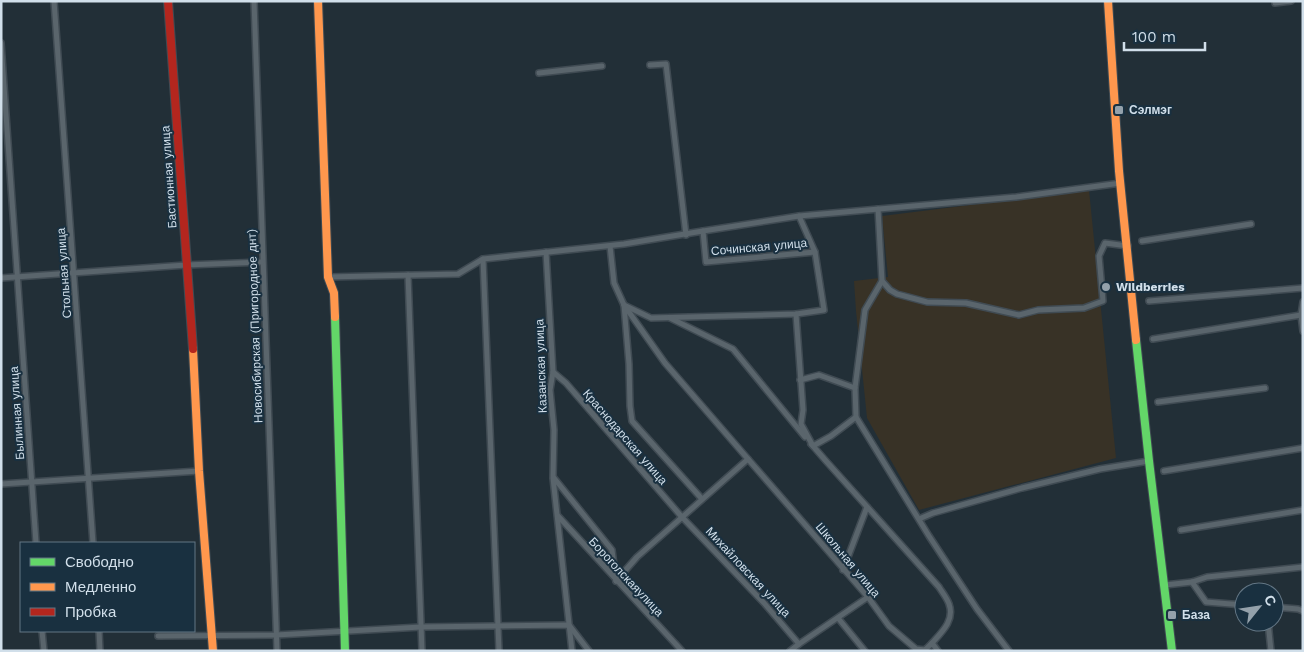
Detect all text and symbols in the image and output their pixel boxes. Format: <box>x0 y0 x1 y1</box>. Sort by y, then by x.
scale bar <box>1124 20 1205 52</box>
text: 100 m <box>1132 28 1176 46</box>
place label: Сэлмэг <box>1129 103 1172 117</box>
marker: Сэлмэг <box>1113 104 1125 116</box>
street label: Бастионная улица <box>158 125 180 229</box>
street label: Стольная улица <box>54 227 74 319</box>
street label: Новосибирская (Пригородное днт) <box>245 229 265 423</box>
street label: Сочинская улица <box>710 236 808 258</box>
place label: Wildberries <box>1116 280 1185 294</box>
marker: Wildberries <box>1100 281 1112 293</box>
street label: Казанская улица <box>532 318 550 413</box>
street label: Былинная улица <box>7 365 27 460</box>
street label: Краснодарская улица <box>580 387 670 488</box>
street label: Школьная улица <box>813 520 883 600</box>
street label: Михайловская улица <box>703 524 793 620</box>
street label: Бороголскаяулица <box>586 535 666 620</box>
legend <box>20 542 195 632</box>
text: Свободно <box>65 553 134 571</box>
text: Медленно <box>65 578 136 596</box>
north arrow <box>1234 582 1284 632</box>
text: С <box>1261 592 1280 609</box>
text: Пробка <box>65 603 117 621</box>
place label: База <box>1182 608 1210 622</box>
marker: База <box>1166 609 1178 621</box>

